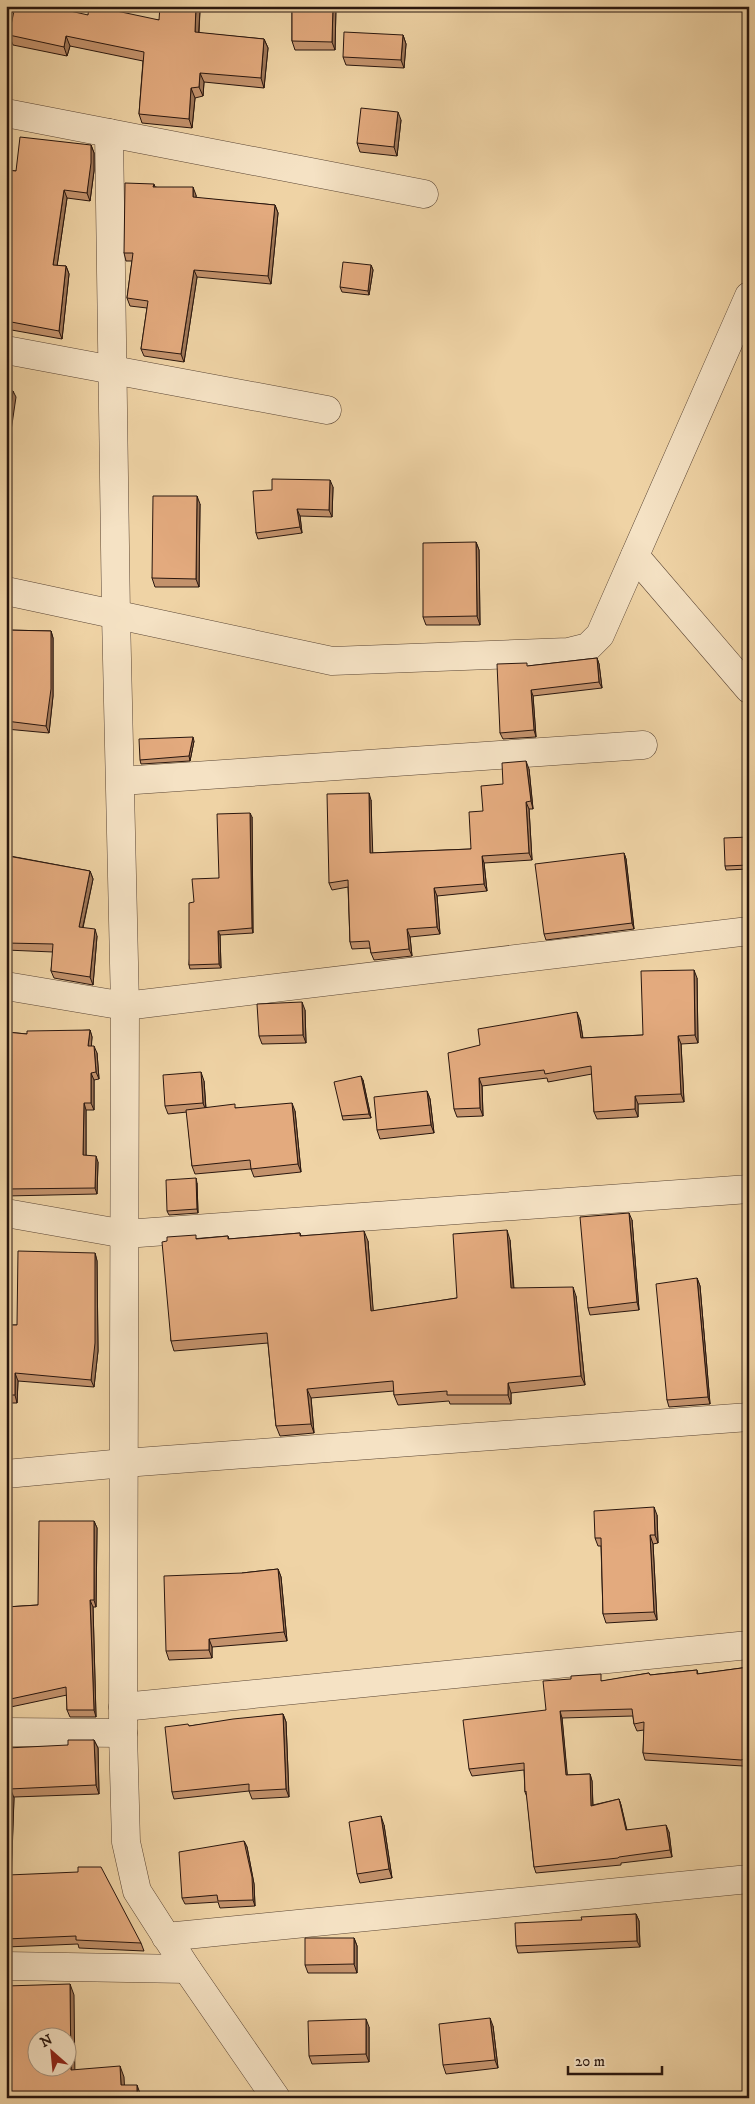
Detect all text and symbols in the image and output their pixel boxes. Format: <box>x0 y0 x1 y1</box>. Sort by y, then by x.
north arrow <box>28 2026 78 2076</box>
text: N <box>37 2030 56 2052</box>
scale bar <box>568 2044 661 2076</box>
text: 20 m <box>575 2052 605 2071</box>

